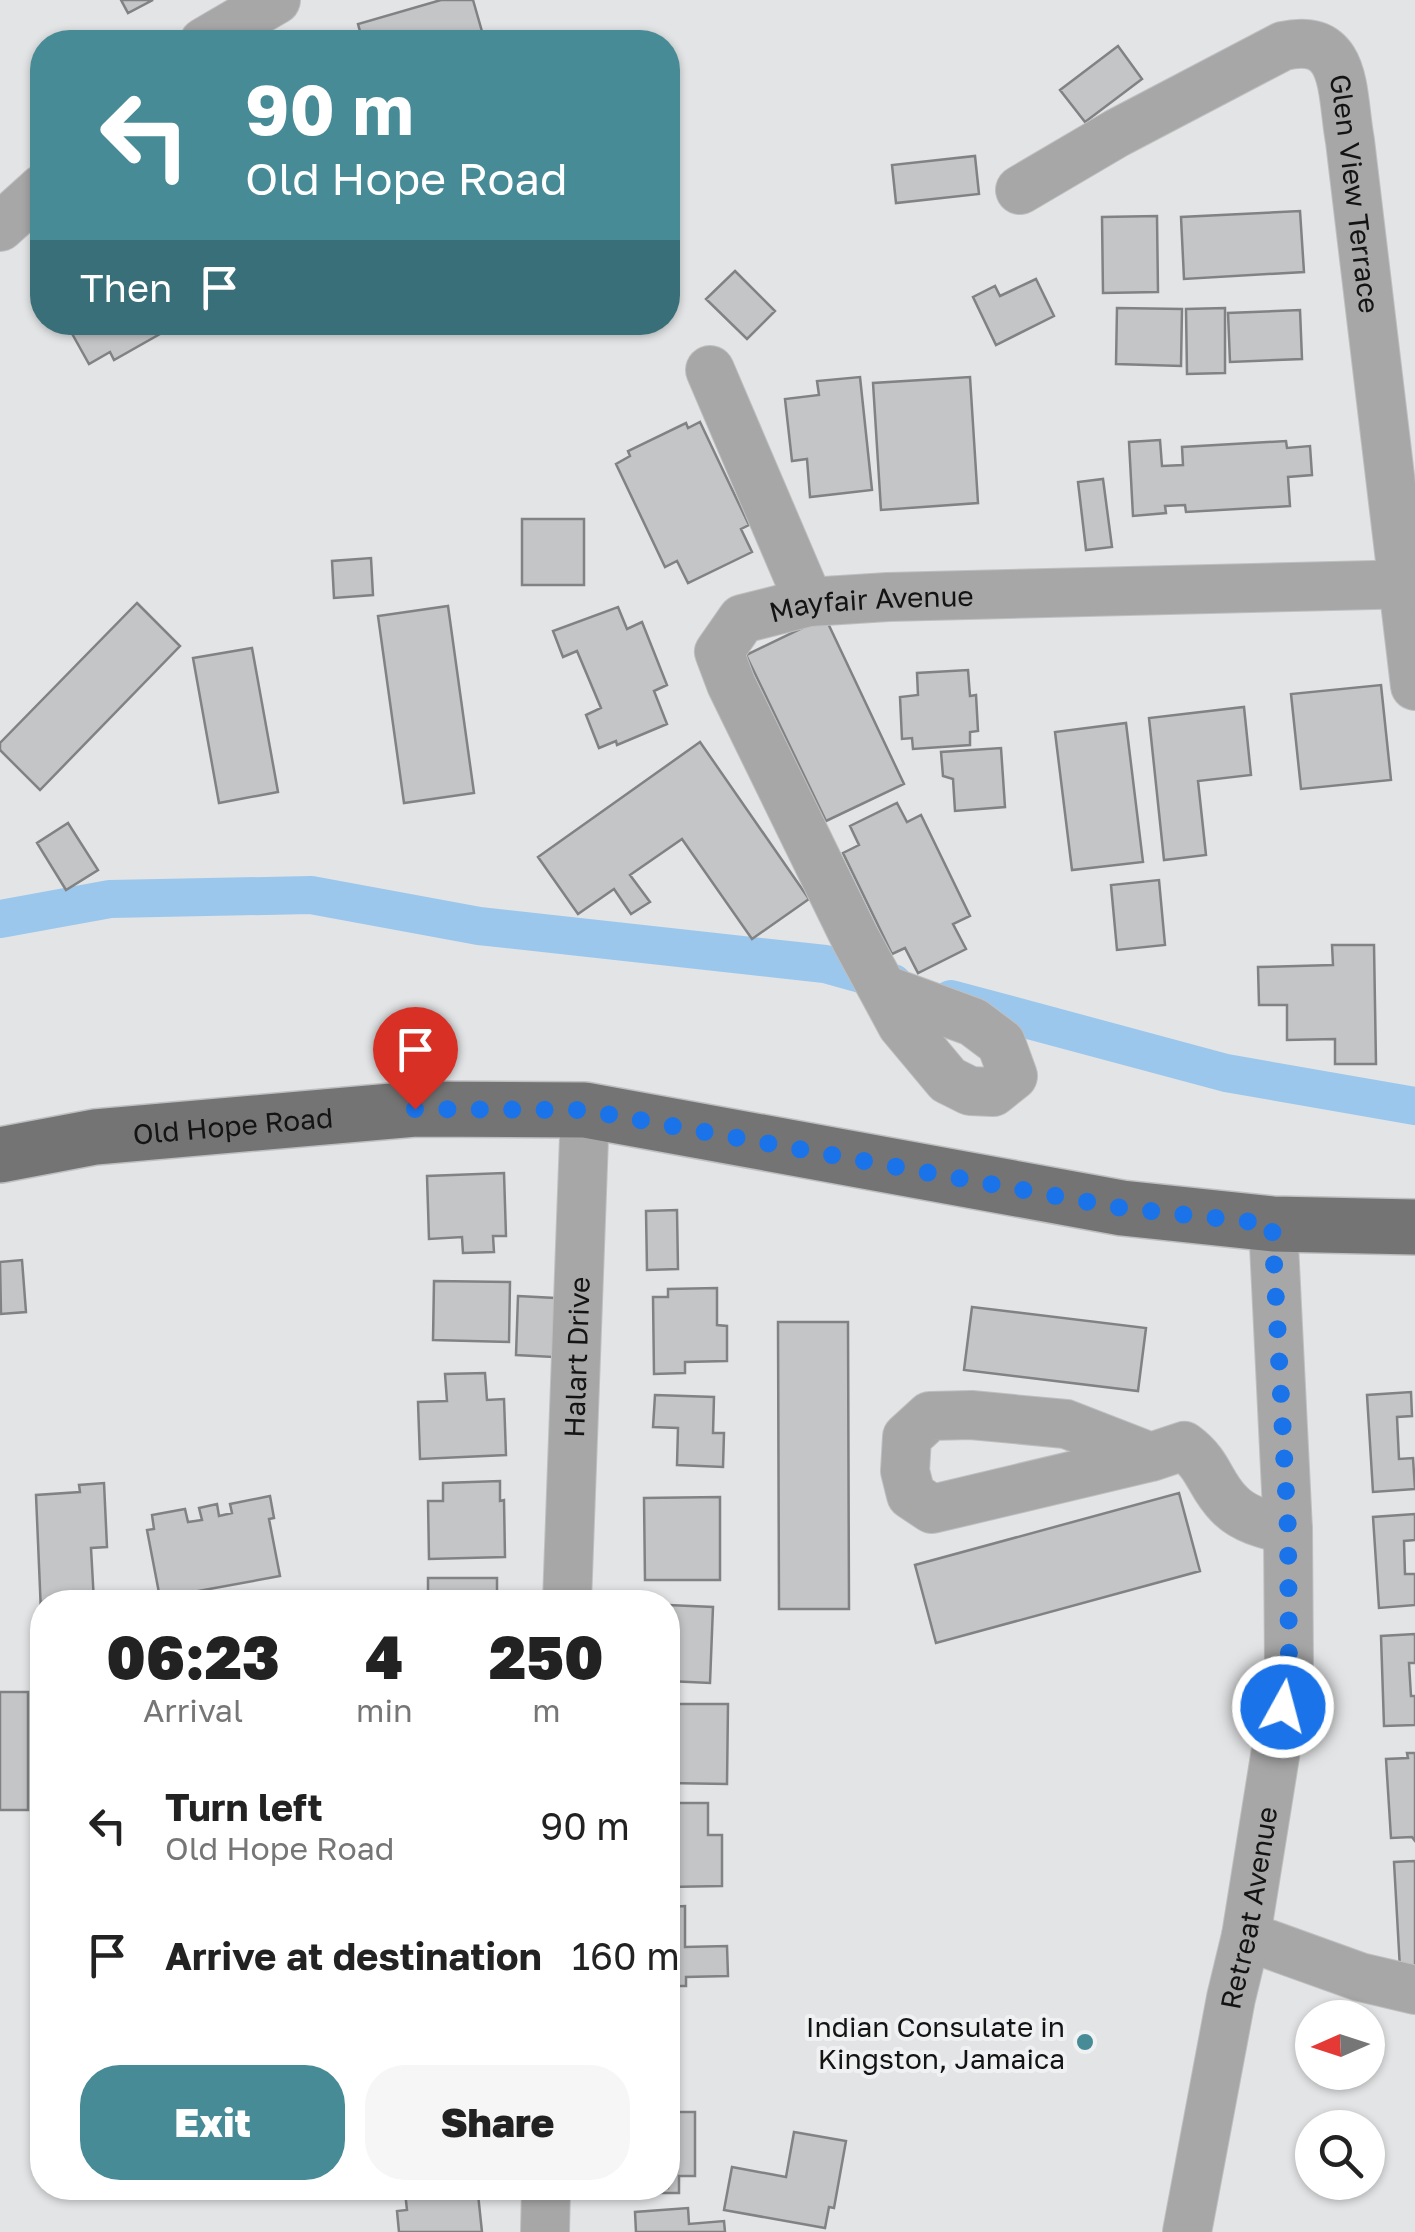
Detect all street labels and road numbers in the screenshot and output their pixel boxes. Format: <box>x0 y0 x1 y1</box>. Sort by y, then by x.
street label: Glen View Terrace <box>1324 71 1387 315</box>
street label: Mayfair Avenue <box>765 578 974 628</box>
street label: Old Hope Road <box>131 1100 334 1150</box>
street label: Halart Drive <box>557 1276 595 1438</box>
street label: Retreat Avenue <box>1213 1804 1283 2012</box>

